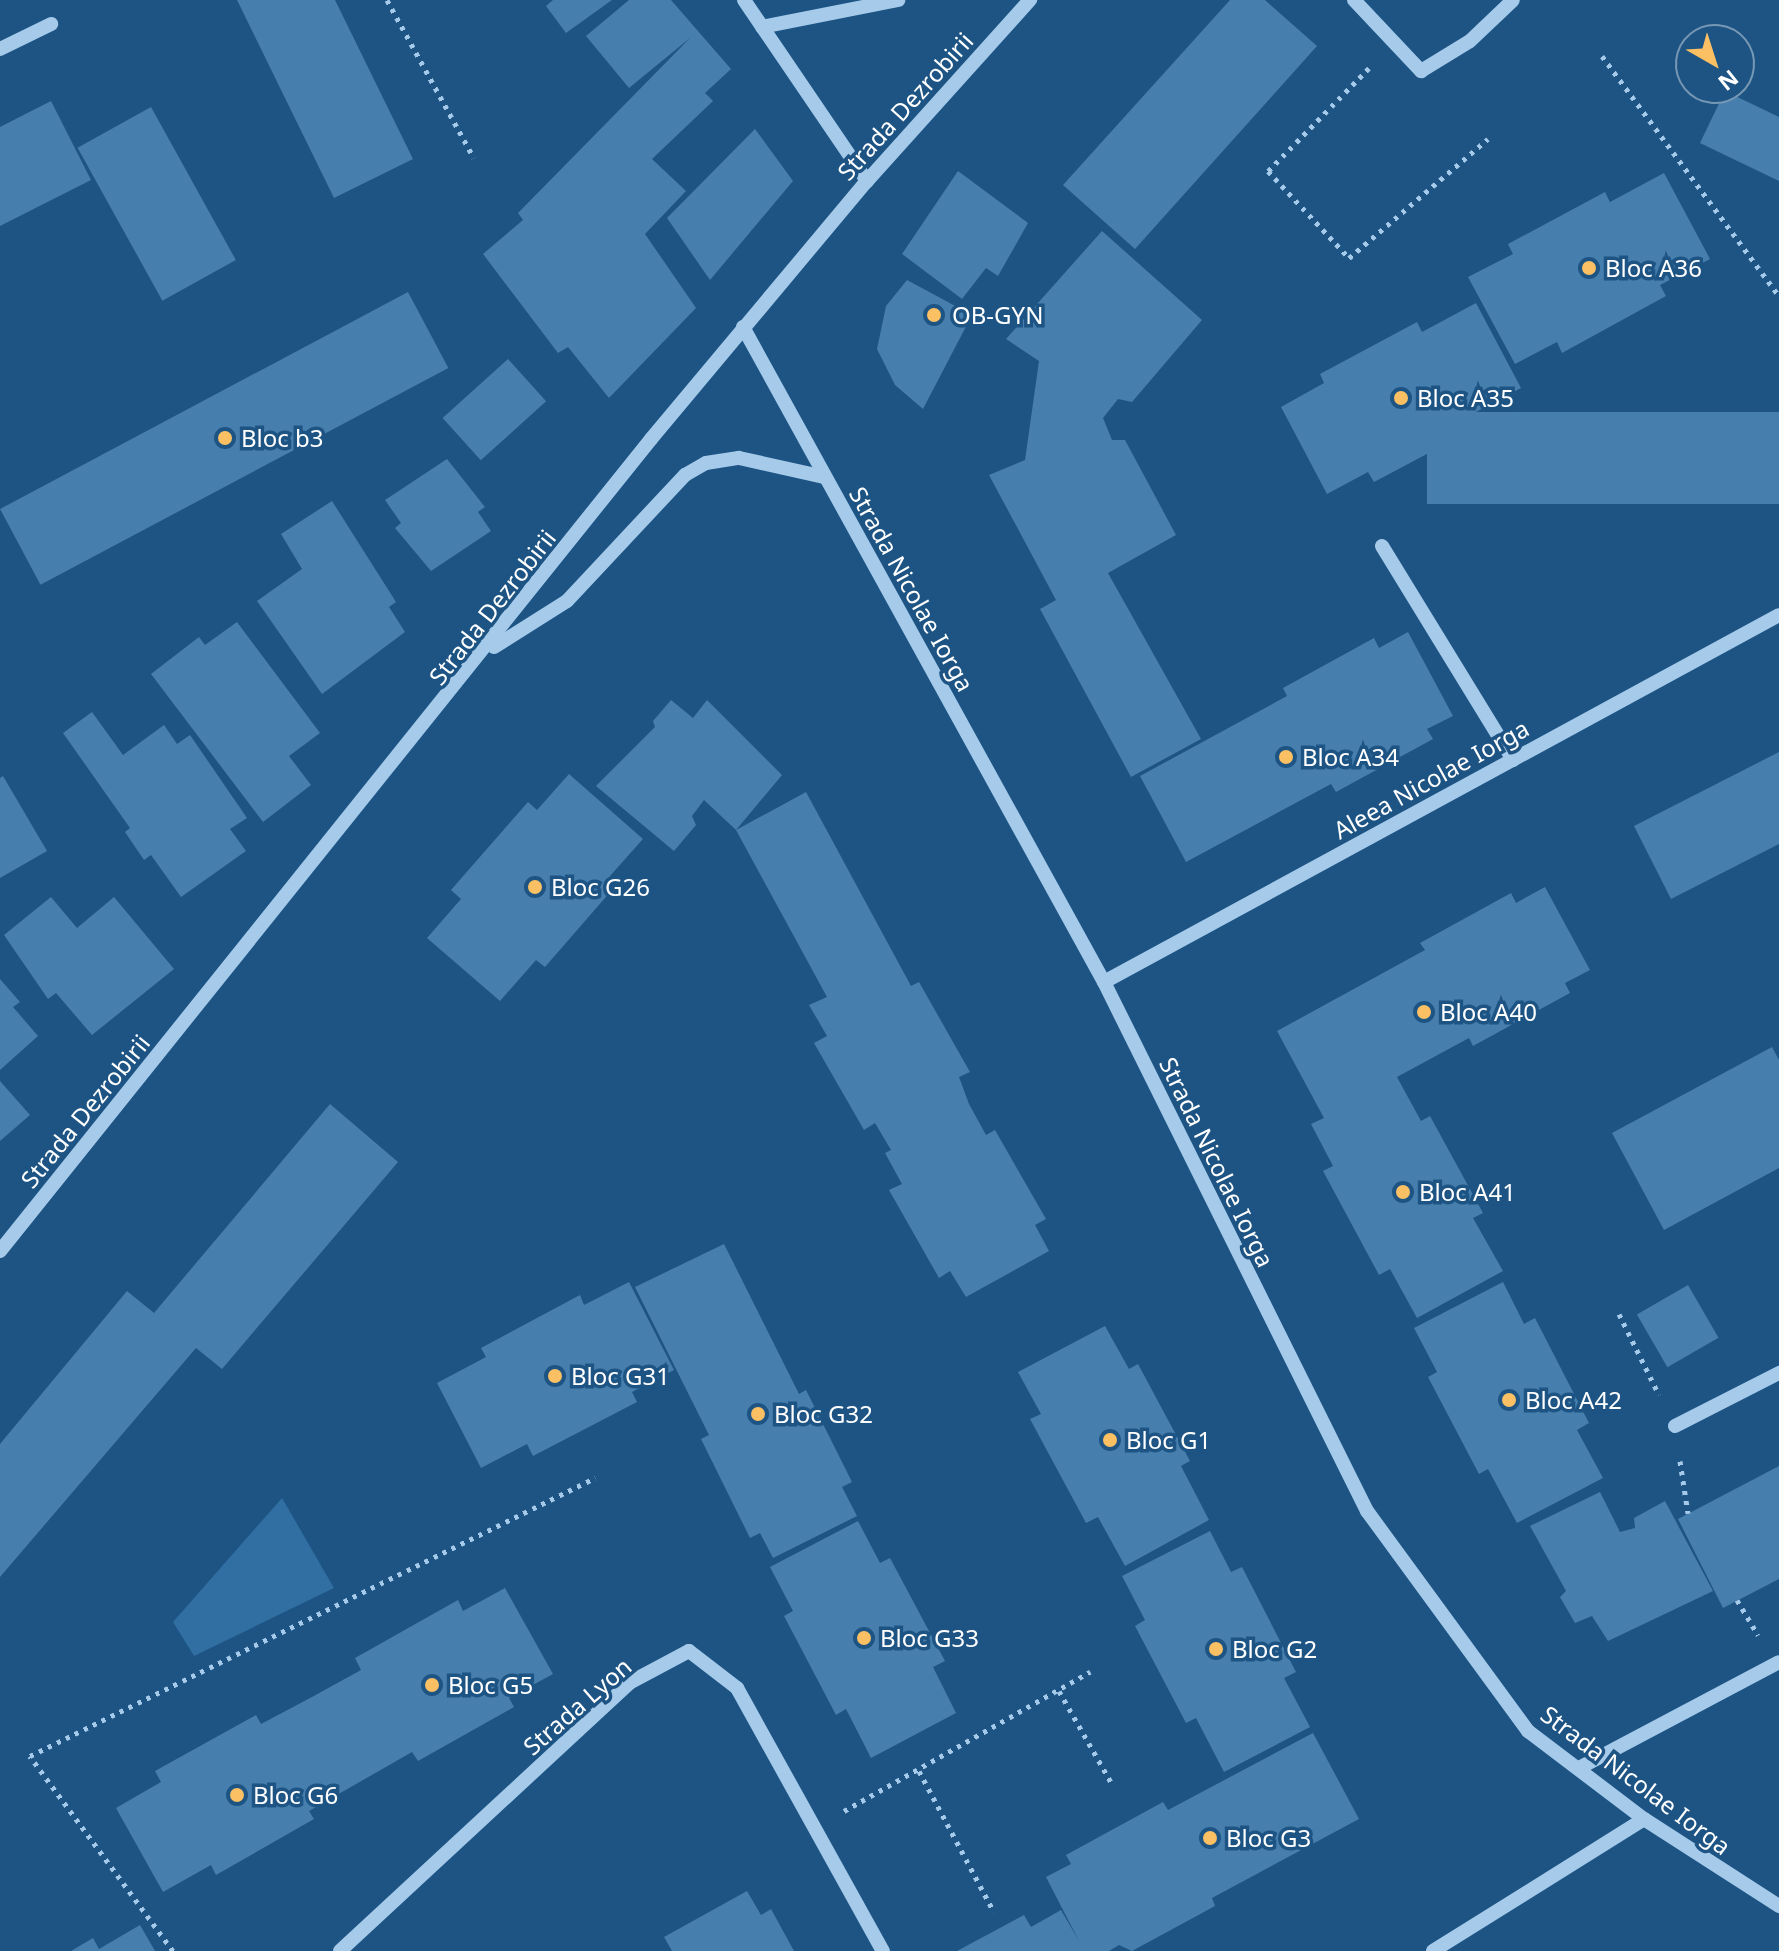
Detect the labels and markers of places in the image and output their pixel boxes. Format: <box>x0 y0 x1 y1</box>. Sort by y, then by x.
place label: Bloc A36 <box>1605 254 1702 282</box>
marker: Bloc A36 <box>1580 259 1598 277</box>
place label: OB-GYN <box>952 301 1043 329</box>
marker: OB-GYN <box>923 304 945 326</box>
place label: Bloc A35 <box>1417 384 1514 412</box>
marker: Bloc A35 <box>1392 389 1410 407</box>
place label: Bloc b3 <box>241 424 324 452</box>
marker: Bloc b3 <box>216 429 234 447</box>
place label: Bloc A34 <box>1302 743 1399 771</box>
marker: Bloc A34 <box>1277 748 1295 766</box>
place label: Bloc G26 <box>551 873 650 901</box>
marker: Bloc G26 <box>526 878 544 896</box>
place label: Bloc A40 <box>1440 998 1537 1026</box>
marker: Bloc A40 <box>1415 1003 1433 1021</box>
place label: Bloc A41 <box>1419 1178 1516 1206</box>
marker: Bloc A41 <box>1394 1183 1412 1201</box>
place label: Bloc G31 <box>571 1362 670 1390</box>
marker: Bloc G31 <box>546 1367 564 1385</box>
place label: Bloc A42 <box>1525 1386 1622 1414</box>
marker: Bloc A42 <box>1500 1391 1518 1409</box>
place label: Bloc G32 <box>774 1400 873 1428</box>
marker: Bloc G32 <box>749 1405 767 1423</box>
place label: Bloc G1 <box>1126 1426 1211 1454</box>
marker: Bloc G1 <box>1101 1431 1119 1449</box>
place label: Bloc G33 <box>880 1624 979 1652</box>
marker: Bloc G33 <box>855 1629 873 1647</box>
place label: Bloc G2 <box>1232 1635 1317 1663</box>
marker: Bloc G2 <box>1207 1640 1225 1658</box>
place label: Bloc G5 <box>448 1671 533 1699</box>
marker: Bloc G5 <box>423 1676 441 1694</box>
place label: Bloc G6 <box>253 1781 338 1809</box>
marker: Bloc G6 <box>228 1786 246 1804</box>
place label: Bloc G3 <box>1226 1824 1311 1852</box>
marker: Bloc G3 <box>1201 1829 1219 1847</box>

